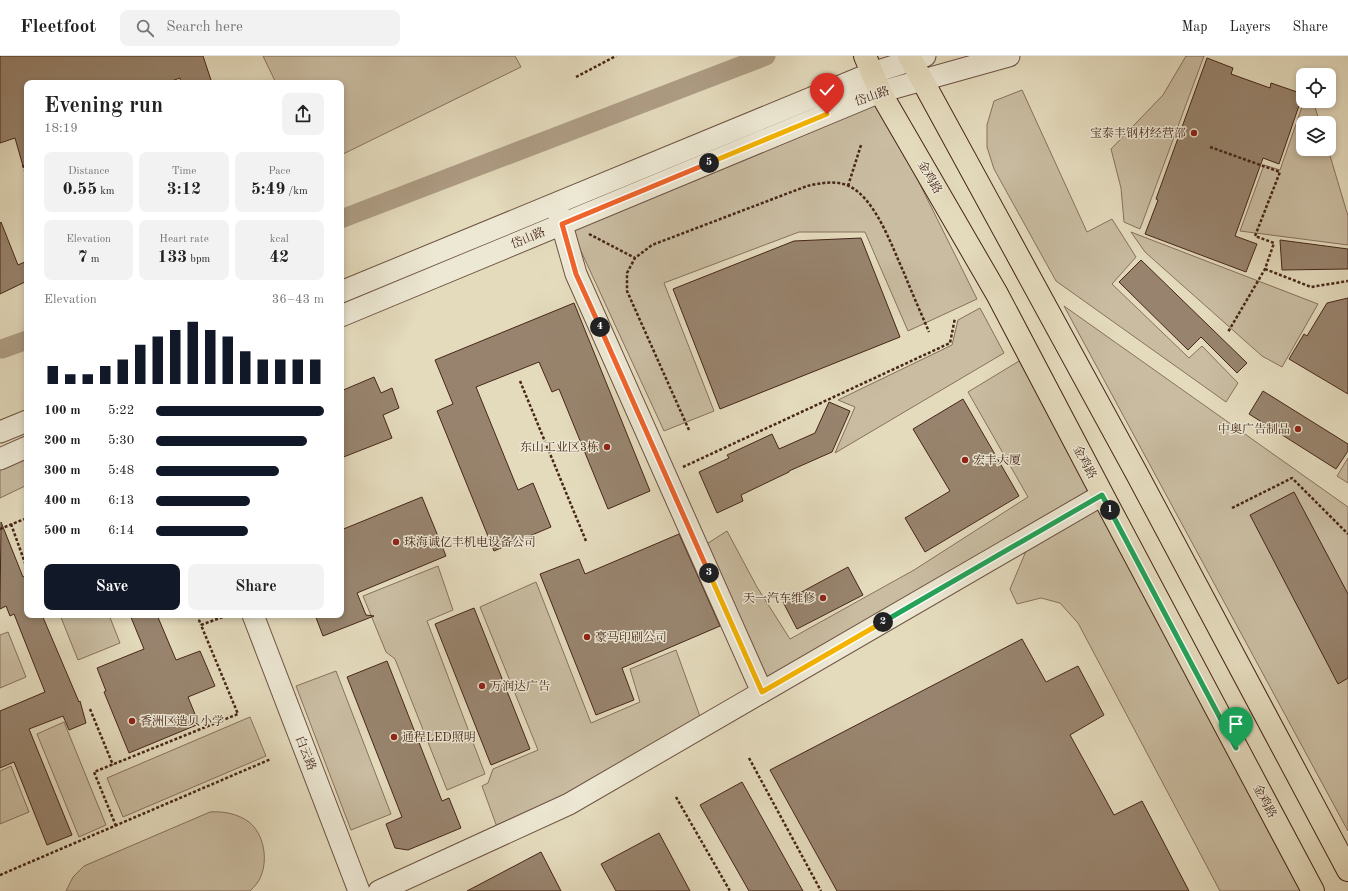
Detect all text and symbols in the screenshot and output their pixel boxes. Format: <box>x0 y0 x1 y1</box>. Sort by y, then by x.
search box <box>120 10 400 46</box>
icon: search <box>134 17 156 39</box>
text: Fleetfoot <box>20 18 96 37</box>
text: Search here <box>166 20 243 35</box>
text: Map <box>1182 20 1208 34</box>
text: Layers <box>1230 20 1271 34</box>
text: Share <box>1293 20 1328 34</box>
map controls <box>1296 68 1336 156</box>
button: locate <box>1296 68 1336 108</box>
pin <box>810 73 844 114</box>
icon: check <box>816 79 838 101</box>
street label: 岱山路 <box>853 83 891 109</box>
button: share <box>282 93 324 135</box>
text: Evening run <box>44 95 163 117</box>
button: layers <box>1296 116 1336 156</box>
text: 18:19 <box>44 122 78 135</box>
place label: 宝泰丰钢材经营部 <box>1090 126 1186 140</box>
marker: 宝泰丰钢材经营部 <box>1189 128 1199 138</box>
pin: 5 <box>699 153 719 173</box>
text: 5 <box>706 157 712 168</box>
street label: 金鸡路 <box>915 158 945 196</box>
text: Distance <box>68 166 109 177</box>
text: Time <box>172 166 196 177</box>
text: Pace <box>268 166 290 177</box>
text: 0.55 <box>63 181 97 198</box>
text: 3:12 <box>167 181 201 198</box>
text: 5:49 <box>251 181 285 198</box>
text: km <box>97 186 115 197</box>
text: /km <box>285 186 308 197</box>
street label: 岱山路 <box>509 225 547 251</box>
text: Elevation <box>66 234 111 245</box>
text: Heart rate <box>159 234 209 245</box>
text: kcal <box>270 234 289 245</box>
text: 7 <box>78 249 88 266</box>
text: 133 <box>158 249 187 266</box>
text: 42 <box>269 249 289 266</box>
text: m <box>88 254 100 265</box>
text: bpm <box>187 254 210 265</box>
text: Elevation <box>44 293 97 306</box>
text: 36–43 m <box>272 293 324 306</box>
pin: 4 <box>590 317 610 337</box>
text: 4 <box>597 321 603 332</box>
text: 100 m <box>44 404 81 417</box>
text: 5:22 <box>108 404 134 417</box>
place label: 中奥广告制品 <box>1218 422 1290 436</box>
marker: 中奥广告制品 <box>1293 424 1303 434</box>
text: 200 m <box>44 434 81 447</box>
text: 5:30 <box>108 434 134 447</box>
place label: 东山工业区3栋 <box>520 440 599 454</box>
marker: 东山工业区3栋 <box>602 442 612 452</box>
street label: 金鸡路 <box>1070 443 1100 481</box>
place label: 宏丰大厦 <box>973 453 1021 467</box>
marker: 宏丰大厦 <box>960 455 970 465</box>
text: 300 m <box>44 464 81 477</box>
text: 5:48 <box>108 464 134 477</box>
text: 400 m <box>44 494 81 507</box>
text: 6:13 <box>108 494 134 507</box>
pin: 1 <box>1100 500 1120 520</box>
text: 1 <box>1107 504 1113 515</box>
text: 500 m <box>44 524 81 537</box>
text: 6:14 <box>108 524 134 537</box>
place label: 珠海诚亿丰机电设备公司 <box>404 535 536 549</box>
marker: 珠海诚亿丰机电设备公司 <box>391 537 401 547</box>
pin: 3 <box>699 563 719 583</box>
button: Save <box>44 564 180 610</box>
button: Share <box>188 564 324 610</box>
text: 3 <box>706 567 712 578</box>
place label: 天一汽车维修 <box>743 591 815 605</box>
marker: 天一汽车维修 <box>818 593 828 603</box>
pin: 2 <box>873 612 893 632</box>
text: 2 <box>880 616 886 627</box>
place label: 豪马印刷公司 <box>595 630 667 644</box>
marker: 豪马印刷公司 <box>582 632 592 642</box>
place label: 万润达广告 <box>490 679 550 693</box>
marker: 万润达广告 <box>477 681 487 691</box>
pin <box>1219 707 1253 748</box>
icon: arrive <box>1225 713 1247 735</box>
place label: 香洲区造贝小学 <box>140 714 224 728</box>
marker: 香洲区造贝小学 <box>127 716 137 726</box>
place label: 通程LED照明 <box>402 730 476 744</box>
marker: 通程LED照明 <box>389 732 399 742</box>
street label: 白云路 <box>293 734 319 772</box>
street label: 金鸡路 <box>1250 782 1280 820</box>

